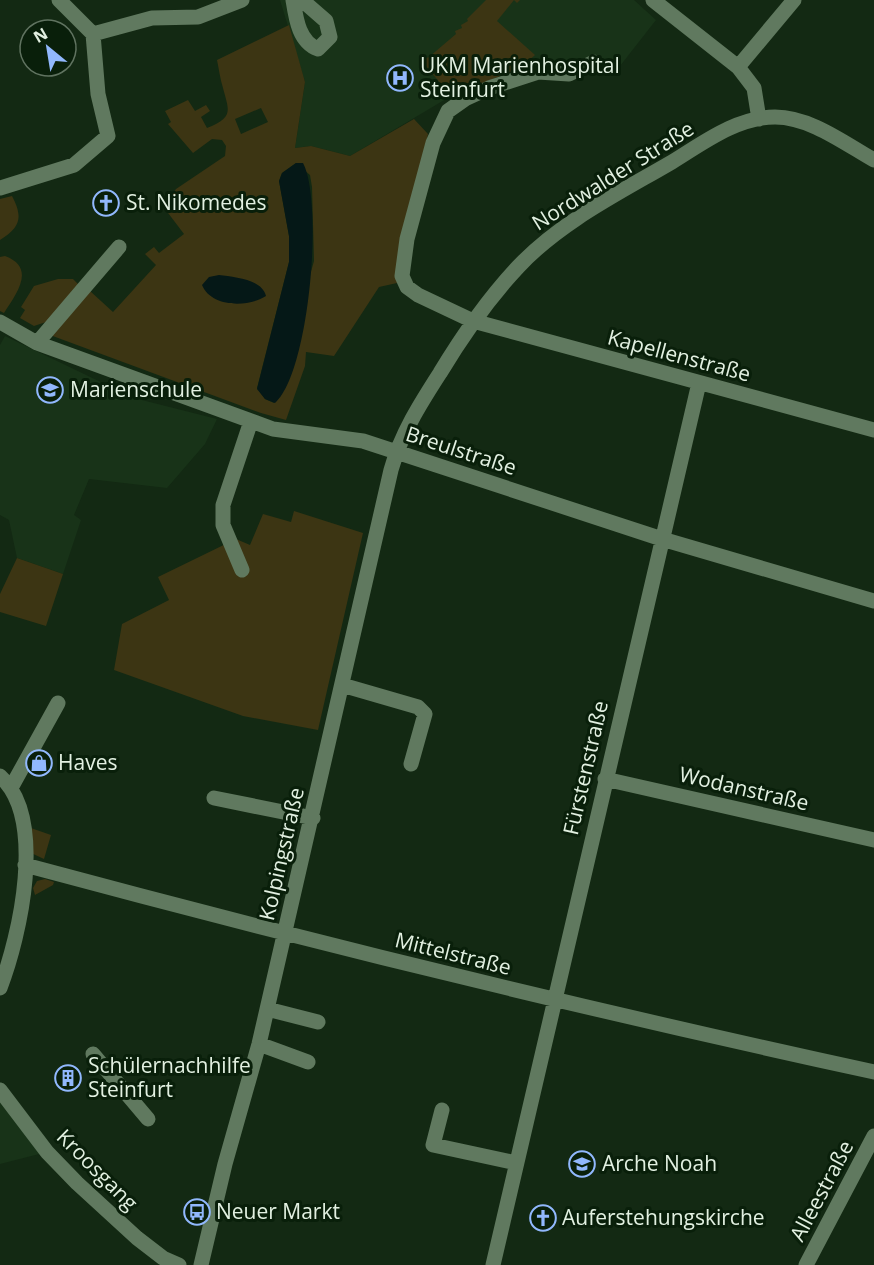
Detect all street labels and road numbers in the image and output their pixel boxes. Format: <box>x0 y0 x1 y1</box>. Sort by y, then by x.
street label: Nordwalder Straße <box>526 114 699 236</box>
street label: Kapellenstraße <box>605 322 754 388</box>
street label: Breulstraße <box>402 419 520 481</box>
street label: Fürstenstraße <box>556 698 614 838</box>
street label: Wodanstraße <box>677 760 812 817</box>
street label: Kolpingstraße <box>252 784 310 923</box>
street label: Mittelstraße <box>392 925 514 981</box>
street label: Kroosgang <box>51 1123 144 1216</box>
street label: Alleestraße <box>783 1135 859 1246</box>

